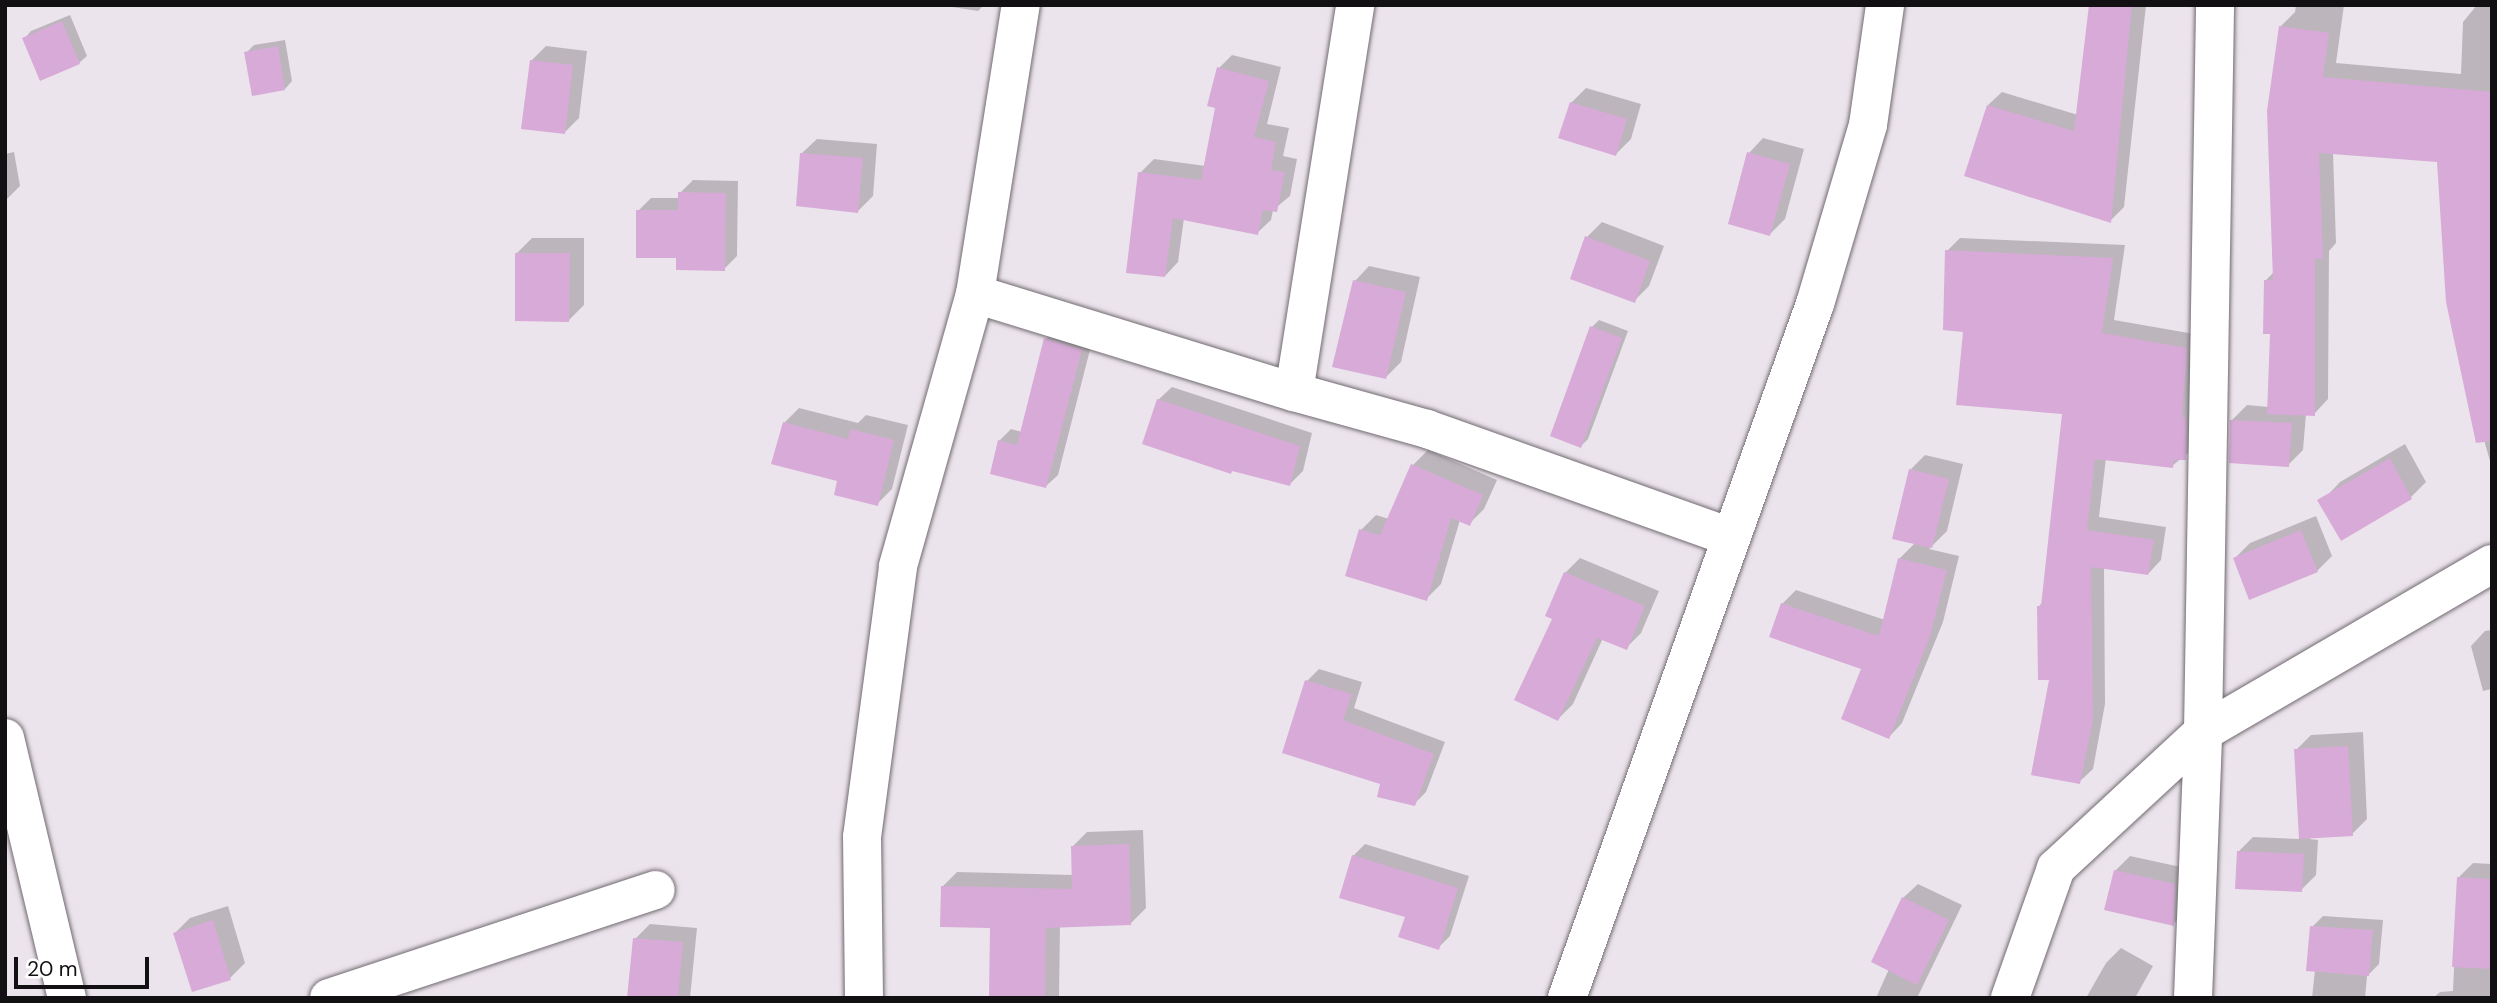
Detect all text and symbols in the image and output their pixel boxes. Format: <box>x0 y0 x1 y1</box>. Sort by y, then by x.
scale bar <box>18 944 152 988</box>
text: 20 m <box>27 955 78 983</box>

